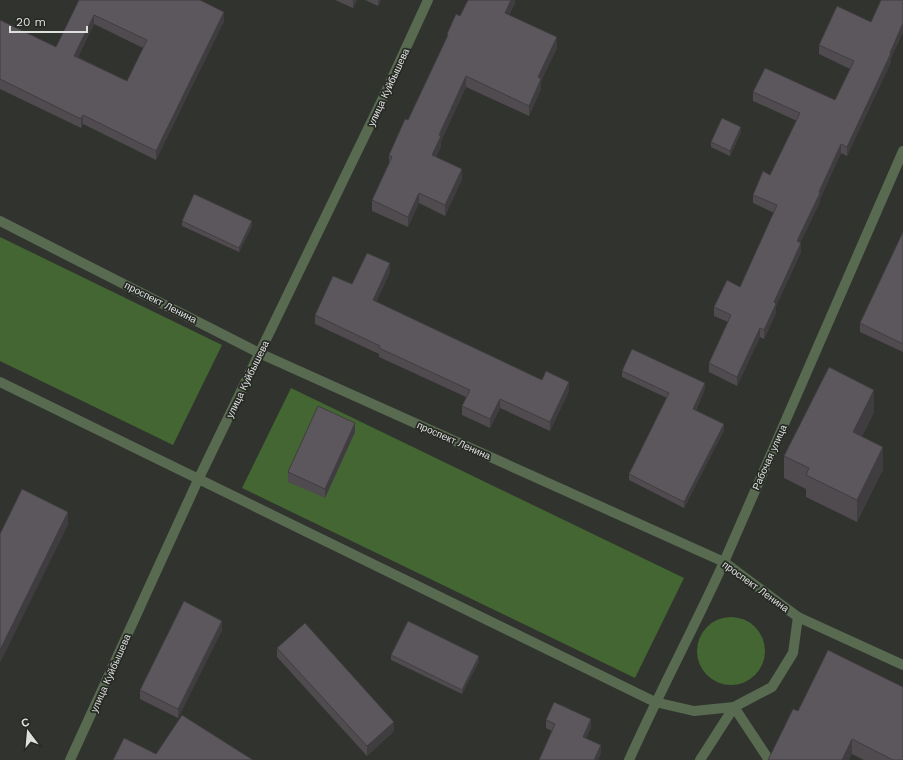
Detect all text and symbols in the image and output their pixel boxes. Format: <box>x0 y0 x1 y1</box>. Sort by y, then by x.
scale bar <box>10 8 87 34</box>
text: 20 m <box>16 15 46 29</box>
street label: улица Куйбышева <box>366 46 411 128</box>
street label: проспект Ленина <box>123 280 199 326</box>
street label: улица Куйбышева <box>224 338 271 420</box>
street label: проспект Ленина <box>415 419 493 462</box>
street label: Рабочая улица <box>750 423 789 491</box>
street label: проспект Ленина <box>720 559 791 614</box>
street label: улица Куйбышева <box>88 632 133 714</box>
north arrow <box>8 712 48 752</box>
text: С <box>20 716 31 730</box>

